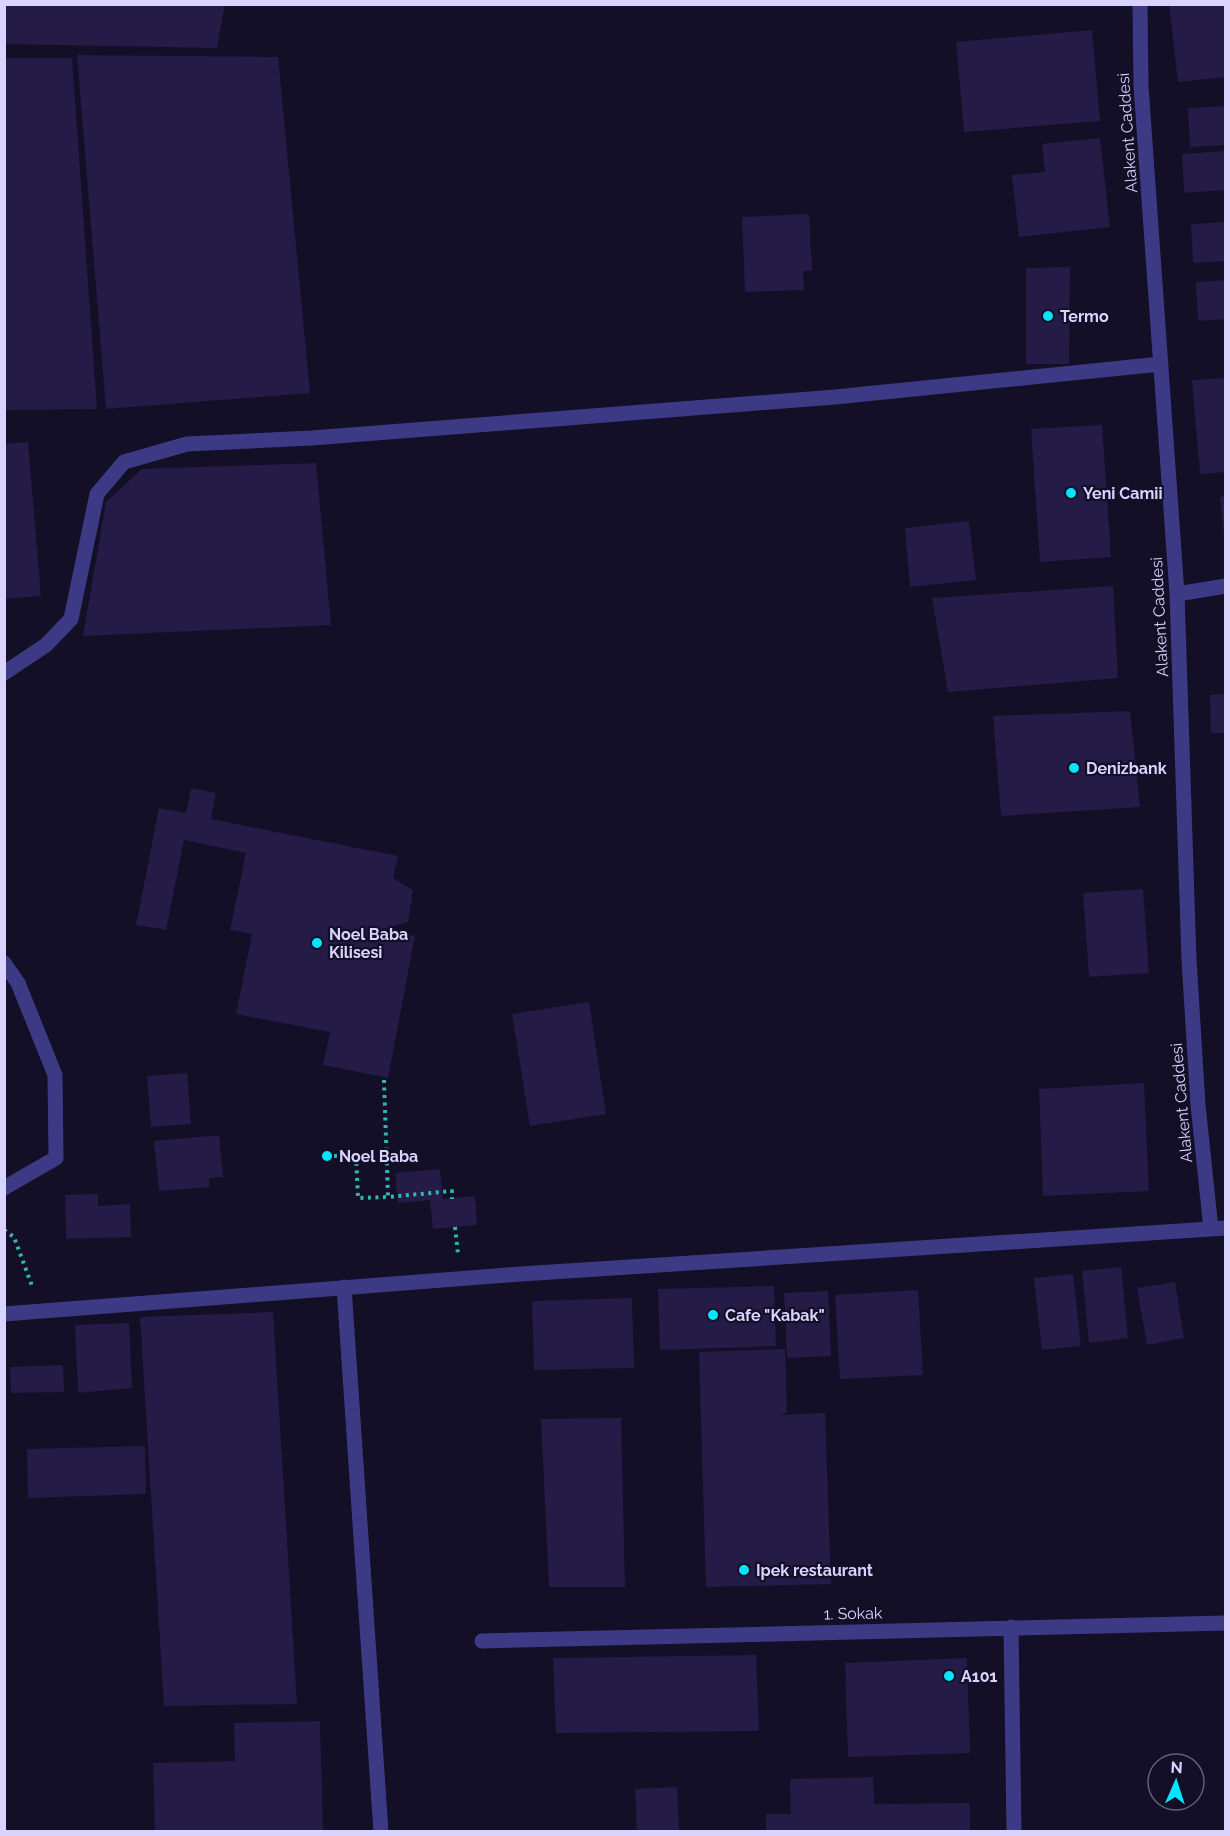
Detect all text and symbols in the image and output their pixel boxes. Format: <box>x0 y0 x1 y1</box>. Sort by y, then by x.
street label: Alakent Caddesi <box>1114 72 1141 194</box>
place label: Termo <box>1060 307 1109 326</box>
marker: Termo <box>1041 309 1055 323</box>
place label: Yeni Camii <box>1083 484 1162 503</box>
marker: Yeni Camii <box>1064 486 1078 500</box>
street label: Alakent Caddesi <box>1147 556 1172 678</box>
place label: Denizbank <box>1086 759 1167 778</box>
marker: Denizbank <box>1067 761 1081 775</box>
place label: Noel Baba Kilisesi <box>329 925 408 962</box>
marker: Noel Baba Kilisesi <box>310 936 324 950</box>
street label: Alakent Caddesi <box>1167 1042 1196 1164</box>
place label: Noel Baba <box>339 1147 418 1166</box>
marker: Noel Baba <box>320 1149 334 1163</box>
place label: Cafe "Kabak" <box>725 1306 825 1325</box>
marker: Cafe "Kabak" <box>706 1308 720 1322</box>
place label: Ipek restaurant <box>756 1561 873 1580</box>
marker: Ipek restaurant <box>737 1563 751 1577</box>
street label: 1. Sokak <box>823 1603 883 1624</box>
place label: A101 <box>961 1667 997 1686</box>
marker: A101 <box>942 1669 956 1683</box>
north arrow <box>1146 1752 1206 1812</box>
text: N <box>1170 1758 1183 1777</box>

